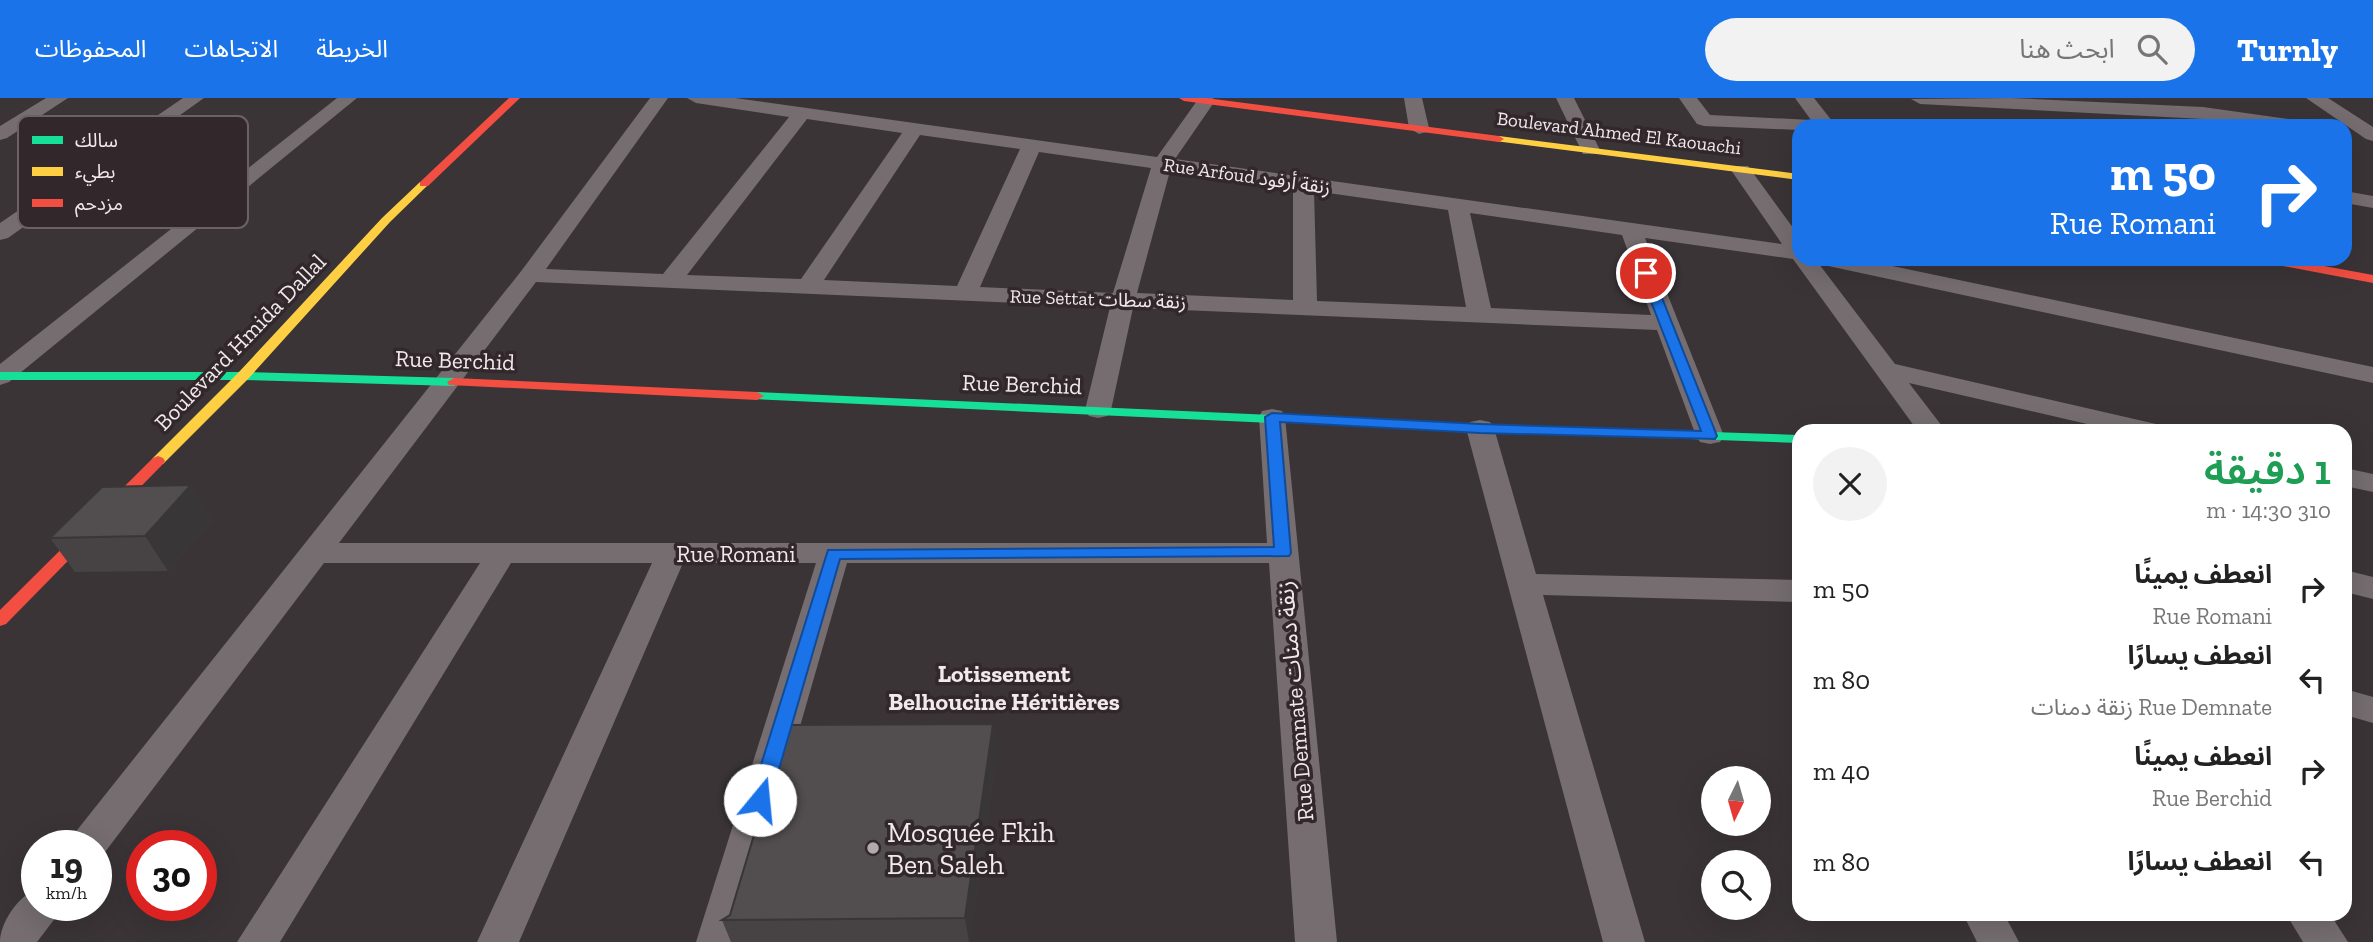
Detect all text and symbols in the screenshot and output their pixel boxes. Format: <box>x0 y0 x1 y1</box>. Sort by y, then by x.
search box <box>1705 18 2195 81</box>
icon: search <box>2133 30 2171 68</box>
text: Turnly <box>2237 30 2338 69</box>
text: ابحث هنا <box>2019 33 2115 65</box>
text: المحفوظات <box>35 34 146 63</box>
text: الاتجاهات <box>184 34 278 63</box>
text: الخريطة <box>316 34 388 63</box>
street label: Boulevard Ahmed El Kaouachi <box>1496 107 1742 159</box>
legend <box>18 116 248 228</box>
text: سالك <box>75 129 118 152</box>
text: 50 m <box>2110 144 2216 203</box>
icon: right <box>2240 147 2331 238</box>
street label: Rue Arfoud زنقة أرفود <box>1162 153 1332 199</box>
text: بطيء <box>75 160 115 186</box>
text: مزدحم <box>75 192 123 218</box>
text: Rue Romani <box>2050 204 2216 242</box>
pin <box>1616 243 1676 303</box>
street label: Boulevard Hmida Dallal <box>148 248 332 436</box>
icon: arrive <box>1627 254 1665 292</box>
street label: Rue Settat زنقة سطات <box>1009 284 1187 314</box>
street label: Rue Berchid <box>395 344 516 376</box>
street label: Rue Berchid <box>962 368 1083 400</box>
text: 1 دقيقة <box>2204 444 2331 495</box>
button: close <box>1813 447 1887 521</box>
text: 310 m · 14:30 <box>2206 496 2331 524</box>
street label: Rue Romani <box>676 540 796 568</box>
text: انعطف يمينًا <box>2134 558 2272 590</box>
icon: right <box>2293 570 2331 608</box>
text: 50 m <box>1813 573 1870 605</box>
street label: Rue Demnate زنقة دمنات <box>1271 580 1319 822</box>
text: Rue Romani <box>2153 602 2272 630</box>
text: انعطف يسارًا <box>2127 639 2272 671</box>
district label: Lotissement Belhoucine Héritières <box>888 659 1120 716</box>
icon: left <box>2293 661 2331 699</box>
text: 80 m <box>1813 664 1870 696</box>
text: Rue Demnate زنقة دمنات <box>2031 693 2272 721</box>
text: انعطف يمينًا <box>2134 740 2272 772</box>
icon: right <box>2293 752 2331 790</box>
text: 40 m <box>1813 755 1870 787</box>
position arrow <box>723 763 797 837</box>
north arrow <box>1701 766 1771 836</box>
map controls <box>1701 766 1771 920</box>
text: Rue Berchid <box>2152 784 2272 812</box>
place label: Mosquée Fkih Ben Saleh <box>887 816 1055 881</box>
speed limit sign: 30 <box>126 830 217 921</box>
marker: Mosquée Fkih Ben Saleh <box>865 840 881 856</box>
icon: left <box>2293 843 2331 881</box>
text: 19 <box>50 845 83 887</box>
text: انعطف يسارًا <box>2127 845 2272 877</box>
text: 80 m <box>1813 846 1870 878</box>
button: search <box>1701 850 1771 920</box>
text: km/h <box>46 882 87 904</box>

